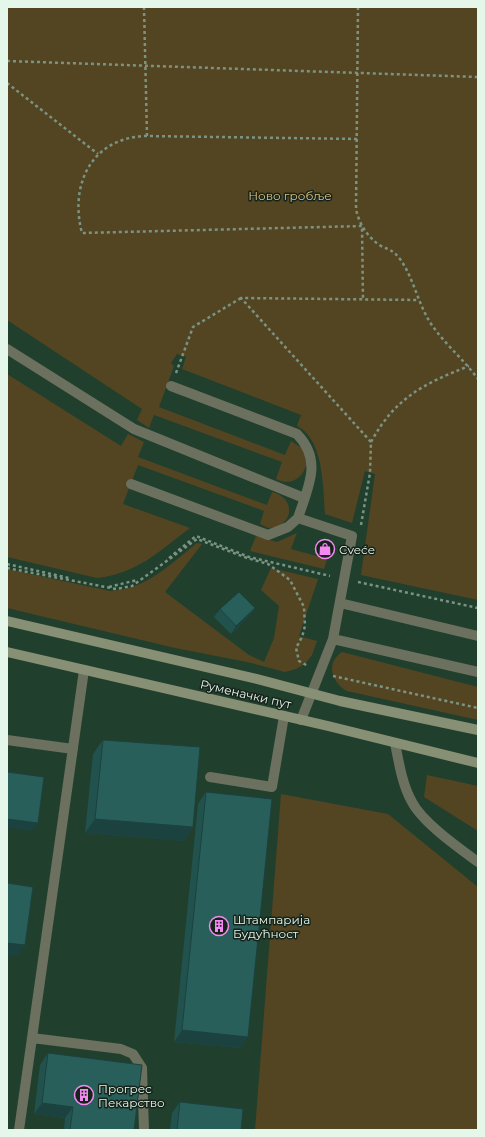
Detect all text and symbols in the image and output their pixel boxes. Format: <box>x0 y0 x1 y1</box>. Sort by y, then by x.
park label: Ново гробље <box>248 188 332 203</box>
shop icon: Cveće <box>314 538 336 560</box>
place label: Cveće <box>339 542 375 557</box>
street label: Руменачки пут <box>199 676 293 712</box>
place label: Штампарија Будућност <box>233 912 310 941</box>
building icon: Штампарија Будућност <box>208 915 230 937</box>
place label: Прогрес Пекарство <box>98 1081 165 1110</box>
building icon: Прогрес Пекарство <box>73 1084 95 1106</box>

